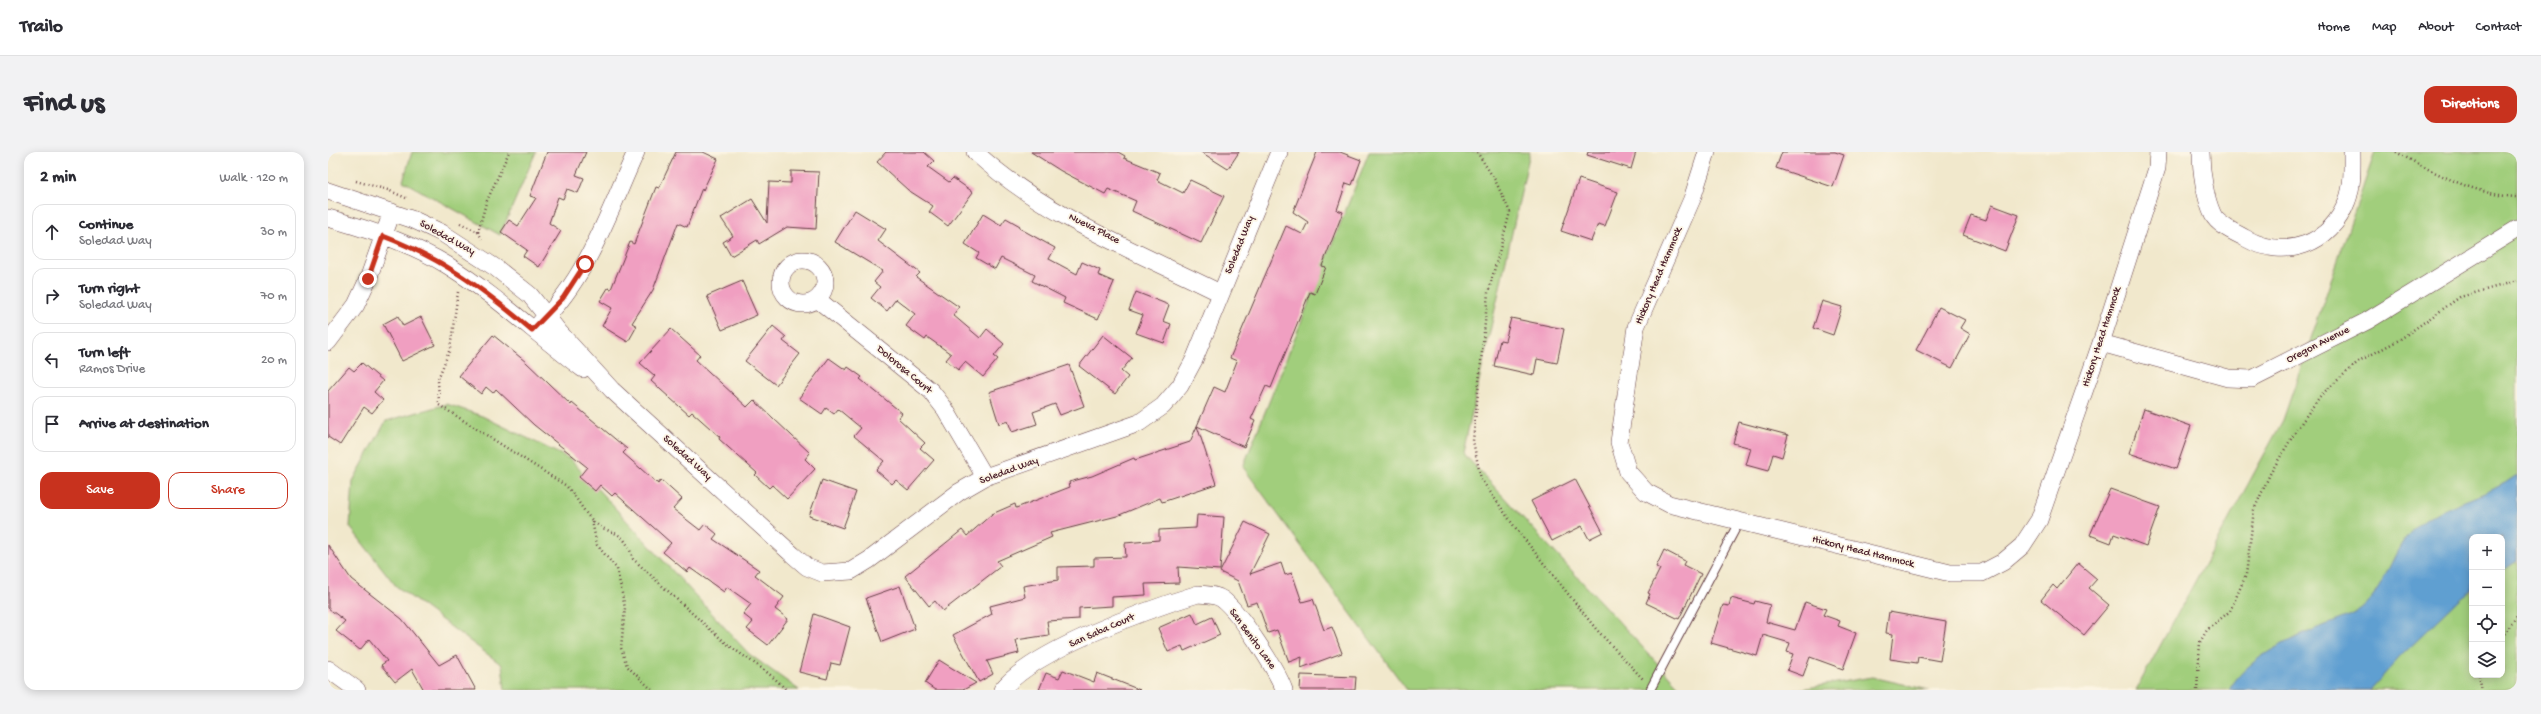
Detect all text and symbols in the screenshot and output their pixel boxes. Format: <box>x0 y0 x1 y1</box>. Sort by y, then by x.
text: Trailo <box>20 16 63 39</box>
text: Home <box>2318 19 2350 36</box>
text: Map <box>2372 19 2396 36</box>
text: About <box>2418 19 2454 36</box>
text: Contact <box>2476 19 2521 36</box>
button: Directions <box>2424 86 2517 123</box>
text: Find us <box>24 88 104 121</box>
text: 2 min <box>40 168 76 188</box>
text: Walk · 120 m <box>220 171 288 186</box>
street label: Nueva Place <box>1067 211 1122 247</box>
street label: Soledad Way <box>1223 214 1257 276</box>
text: Continue <box>79 216 133 234</box>
street label: Soledad Way <box>417 218 477 258</box>
icon: ahead <box>41 221 63 243</box>
text: 30 m <box>261 225 287 240</box>
street label: Hickory Head Hammock <box>1633 225 1685 326</box>
text: Soledad Way <box>79 234 152 249</box>
route start <box>576 255 594 273</box>
route end <box>359 270 377 288</box>
text: Turn right <box>79 280 139 298</box>
street label: Hickory Head Hammock <box>2080 284 2124 389</box>
icon: right <box>41 285 63 307</box>
text: 70 m <box>261 289 287 304</box>
text: Soledad Way <box>79 298 152 313</box>
street label: Oregon Avenue <box>2285 324 2352 366</box>
street label: Dolorosa Court <box>873 343 935 398</box>
text: Turn left <box>79 344 130 362</box>
icon: left <box>41 349 63 371</box>
text: 20 m <box>261 353 287 368</box>
text: Ramos Drive <box>79 362 145 377</box>
icon: arrive <box>41 413 63 435</box>
text: Arrive at destination <box>79 415 209 433</box>
street label: Soledad Way <box>660 433 714 483</box>
street label: Soledad Way <box>978 455 1040 487</box>
button: Save <box>40 472 160 509</box>
button: Share <box>168 472 288 509</box>
street label: Hickory Head Hammock <box>1811 534 1916 571</box>
map controls <box>2469 534 2505 678</box>
button: + <box>2469 534 2505 570</box>
button: − <box>2469 570 2505 606</box>
street label: San Benito Lane <box>1226 606 1278 672</box>
button: locate <box>2469 606 2505 642</box>
street label: San Saba Court <box>1068 611 1138 651</box>
button: layers <box>2469 642 2505 678</box>

